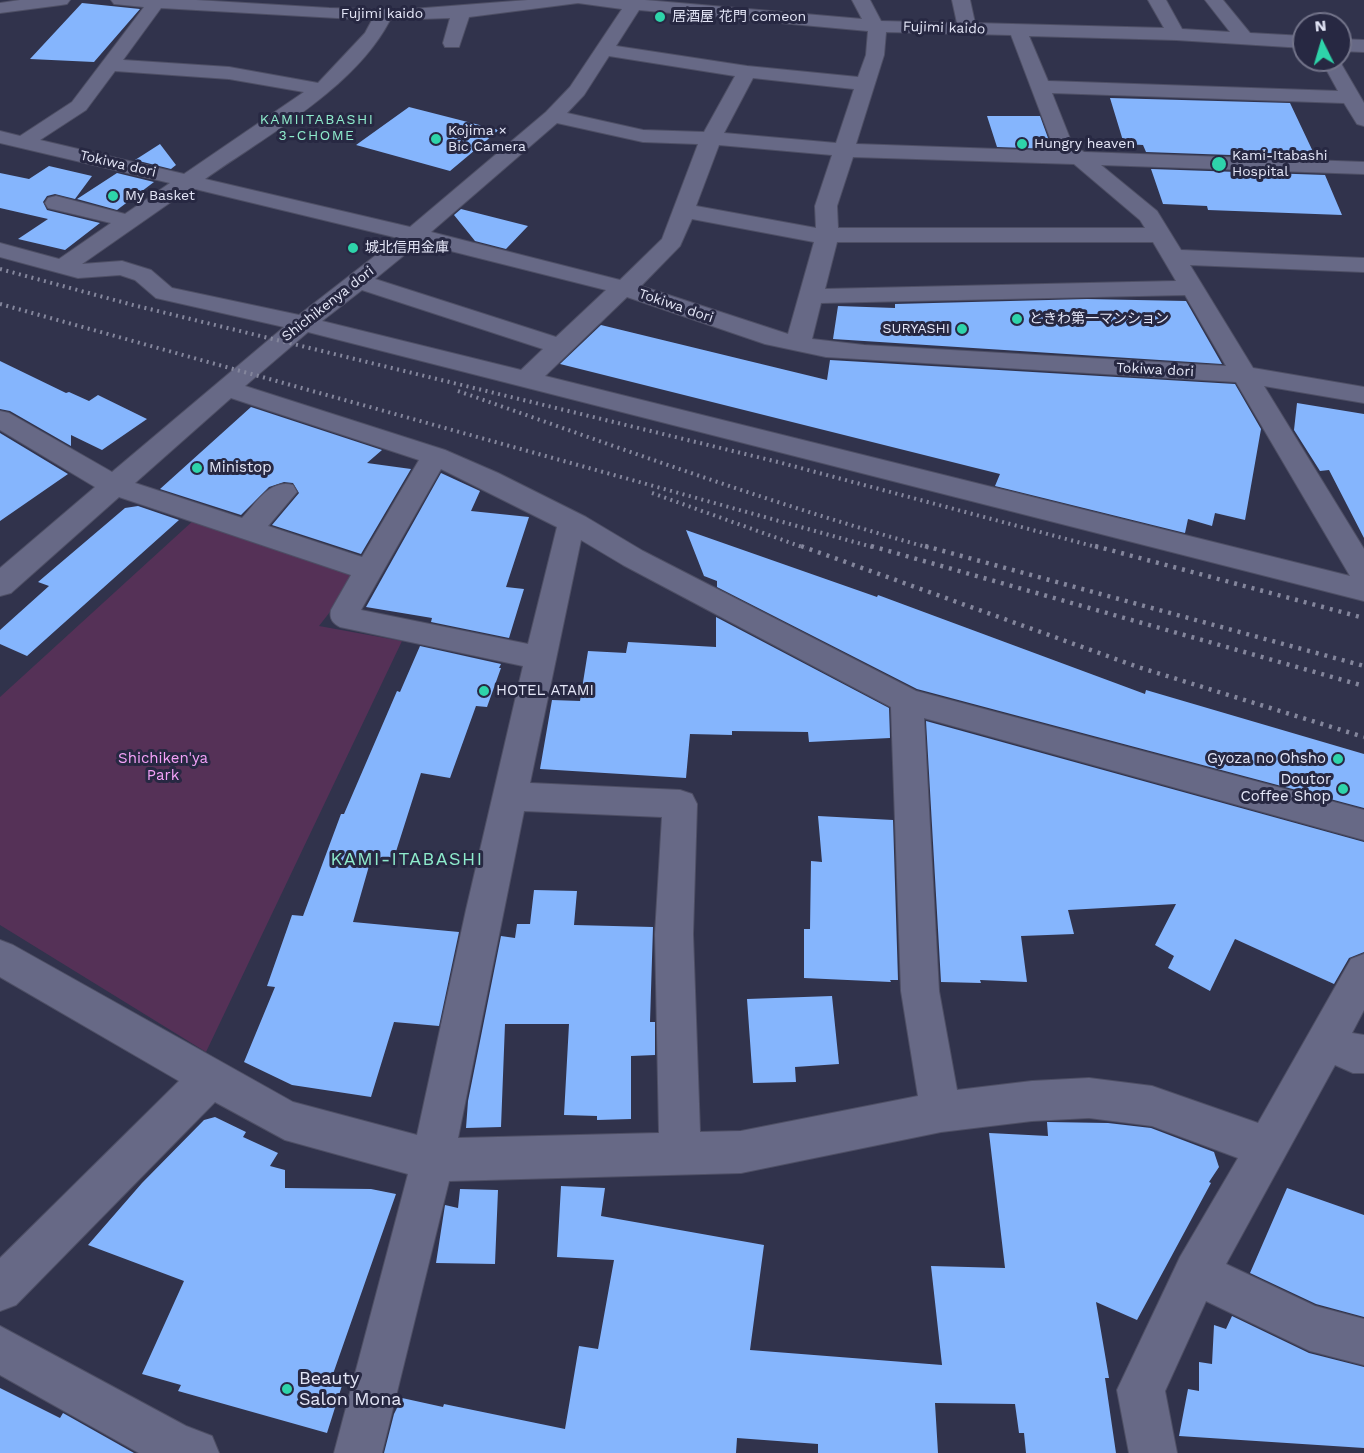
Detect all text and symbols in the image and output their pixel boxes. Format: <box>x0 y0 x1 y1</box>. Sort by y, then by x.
street label: Fujimi kaido <box>341 6 423 22</box>
place label: 居酒屋 花門 comeon <box>672 9 806 25</box>
marker: 居酒屋 花門 comeon <box>653 10 667 24</box>
north arrow <box>1292 12 1352 72</box>
text: N <box>1314 16 1327 36</box>
street label: Fujimi kaido <box>902 18 986 38</box>
district label: KAMIITABASHI 3-CHOME <box>260 112 374 144</box>
place label: Kojima × Bic Camera <box>448 123 526 156</box>
marker: Kojima × Bic Camera <box>429 132 443 146</box>
place label: Hungry heaven <box>1034 136 1135 152</box>
marker: Hungry heaven <box>1015 137 1029 151</box>
street label: Tokiwa dori <box>78 147 158 181</box>
place label: Kami-Itabashi Hospital <box>1232 148 1328 180</box>
marker: Kami-Itabashi Hospital <box>1210 155 1228 173</box>
place label: My Basket <box>125 188 195 204</box>
marker: My Basket <box>106 189 120 203</box>
place label: 城北信用金庫 <box>365 240 449 256</box>
marker: 城北信用金庫 <box>346 241 360 255</box>
street label: Shichikenya dori <box>279 263 377 345</box>
street label: Tokiwa dori <box>636 285 716 327</box>
place label: ときわ第一マンション <box>1029 311 1169 327</box>
marker: ときわ第一マンション <box>1010 312 1024 326</box>
place label: SURYASHI <box>882 321 950 337</box>
marker: SURYASHI <box>955 322 969 336</box>
street label: Tokiwa dori <box>1116 360 1194 380</box>
place label: Ministop <box>209 459 272 477</box>
marker: Ministop <box>190 461 204 475</box>
place label: HOTEL ATAMI <box>496 682 594 700</box>
marker: HOTEL ATAMI <box>477 684 491 698</box>
park label: Shichiken'ya Park <box>118 750 208 785</box>
place label: Gyoza no Ohsho <box>1207 750 1326 768</box>
marker: Gyoza no Ohsho <box>1331 752 1345 766</box>
place label: Doutor Coffee Shop <box>1241 771 1331 806</box>
marker: Doutor Coffee Shop <box>1336 782 1350 796</box>
district label: KAMI-ITABASHI <box>331 849 483 871</box>
place label: Beauty Salon Mona <box>299 1368 401 1410</box>
marker: Beauty Salon Mona <box>280 1382 294 1396</box>

